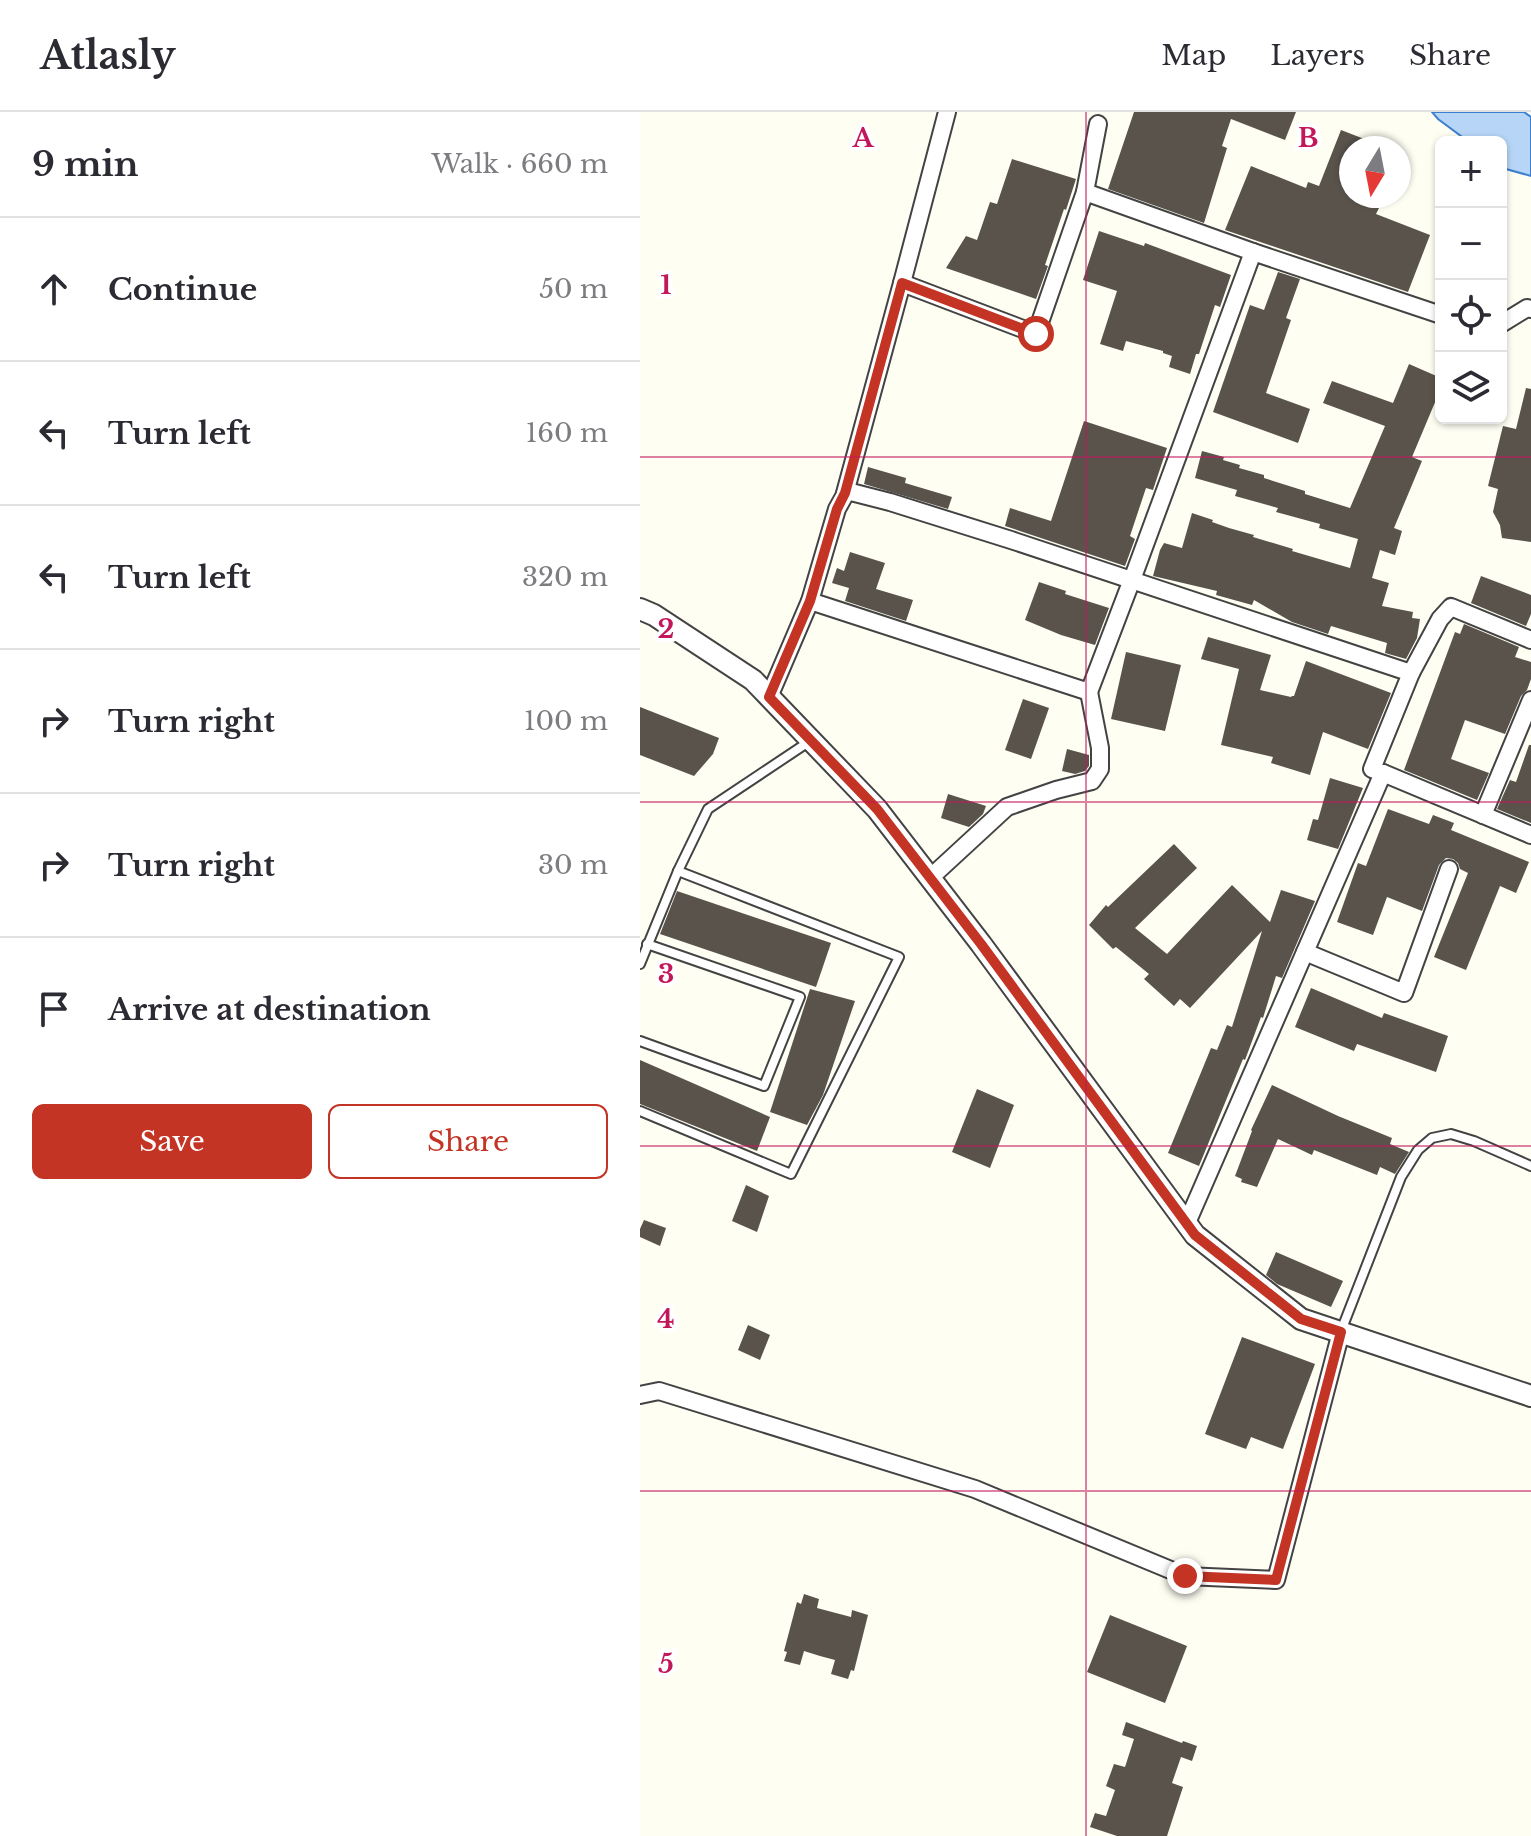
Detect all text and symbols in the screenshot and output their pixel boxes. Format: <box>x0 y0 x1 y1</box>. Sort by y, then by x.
text: Atlasly <box>40 32 175 79</box>
text: Map <box>1161 38 1226 73</box>
text: Layers <box>1270 38 1365 73</box>
text: Share <box>1409 38 1491 73</box>
text: A <box>851 122 874 154</box>
text: B <box>1298 122 1318 154</box>
north arrow <box>1339 136 1411 208</box>
map controls <box>1435 136 1507 424</box>
button: + <box>1435 136 1507 208</box>
text: 9 min <box>32 143 139 185</box>
text: Walk · 660 m <box>432 148 608 180</box>
button: − <box>1435 208 1507 280</box>
icon: ahead <box>32 267 76 311</box>
text: 1 <box>660 269 672 301</box>
text: Continue <box>108 271 257 308</box>
text: 50 m <box>539 273 608 305</box>
button: locate <box>1435 280 1507 352</box>
route start <box>1018 316 1054 352</box>
button: layers <box>1435 352 1507 424</box>
icon: left <box>32 411 76 455</box>
text: Turn left <box>108 415 251 452</box>
text: 160 m <box>526 417 608 449</box>
icon: left <box>32 555 76 599</box>
text: Turn left <box>108 559 251 596</box>
text: 320 m <box>522 561 608 593</box>
text: 2 <box>658 613 674 645</box>
icon: right <box>32 699 76 743</box>
text: Turn right <box>108 703 275 740</box>
text: 100 m <box>524 705 608 737</box>
icon: right <box>32 843 76 887</box>
text: Turn right <box>108 847 275 884</box>
text: 30 m <box>538 849 608 881</box>
text: 3 <box>658 958 674 990</box>
icon: arrive <box>32 987 76 1031</box>
text: Arrive at destination <box>108 991 431 1028</box>
button: Save <box>32 1104 312 1179</box>
button: Share <box>328 1104 608 1179</box>
text: 4 <box>657 1303 675 1335</box>
route end <box>1167 1558 1203 1594</box>
text: 5 <box>658 1648 674 1680</box>

